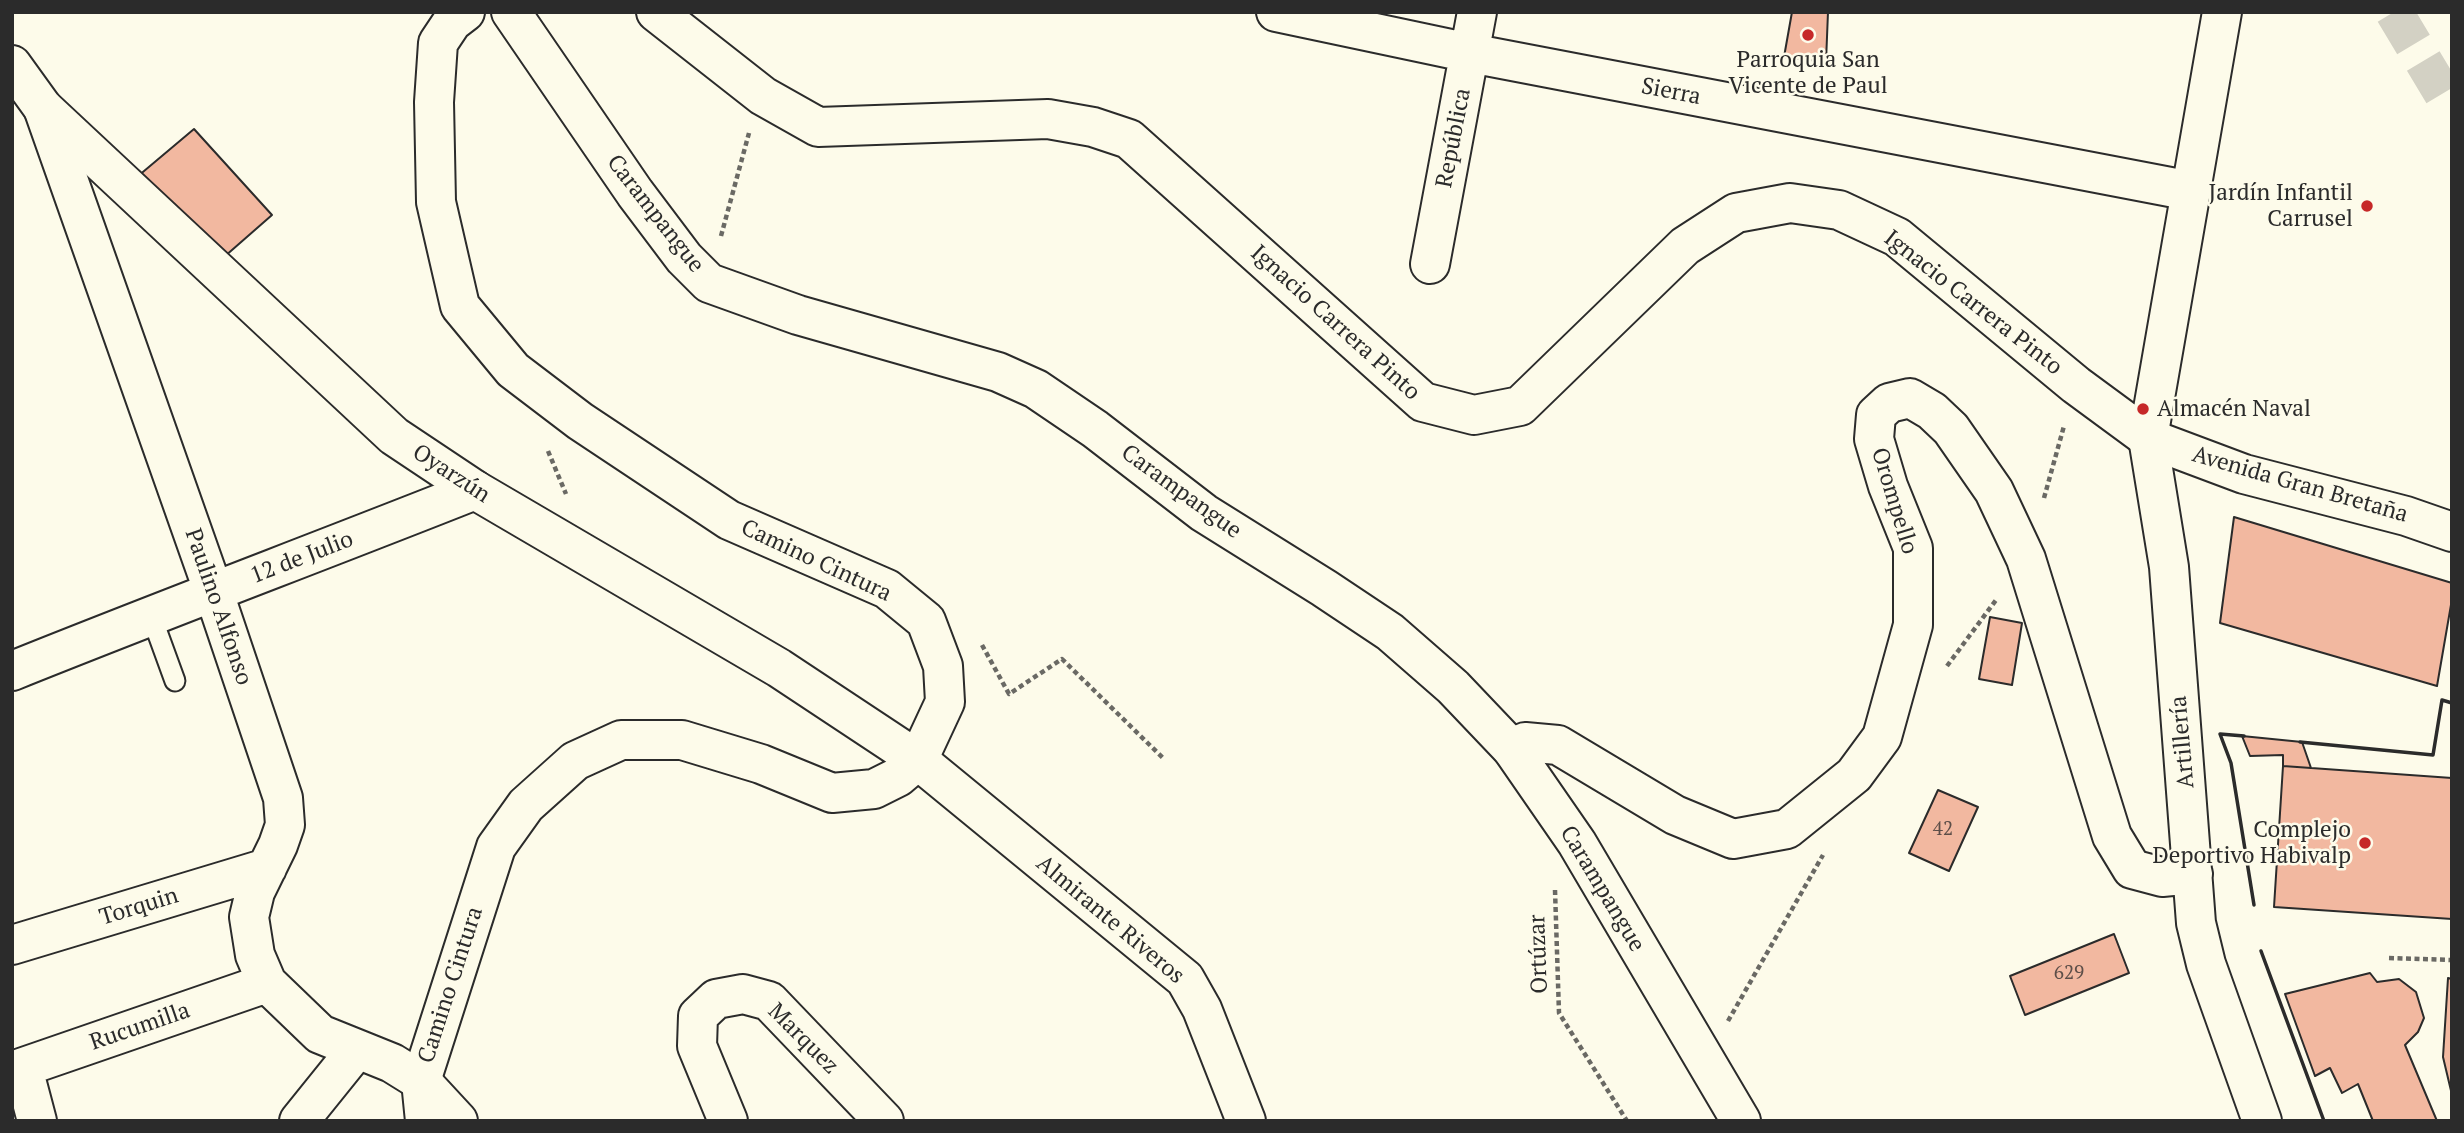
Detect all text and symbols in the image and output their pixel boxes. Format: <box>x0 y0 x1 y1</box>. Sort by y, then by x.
marker: Parroquia San Vicente de Paul <box>1800 27 1816 43</box>
place label: Parroquia San Vicente de Paul <box>1728 46 1888 100</box>
street label: Sierra <box>1639 73 1703 111</box>
street label: República <box>1431 86 1477 190</box>
street label: Carampangue <box>600 150 710 278</box>
place label: Jardín Infantil Carrusel <box>2208 179 2353 233</box>
marker: Jardín Infantil Carrusel <box>2359 198 2375 214</box>
street label: Ignacio Carrera Pinto <box>1878 225 2068 381</box>
street label: Ignacio Carrera Pinto <box>1245 240 1425 406</box>
place label: Almacén Naval <box>2157 395 2311 423</box>
marker: Almacén Naval <box>2135 401 2151 417</box>
street label: Oyarzún <box>407 439 495 509</box>
street label: Carampangue <box>1115 439 1247 545</box>
street label: Avenida Gran Bretaña <box>2189 441 2411 529</box>
street label: Orompello <box>1865 445 1923 557</box>
street label: Camino Cintura <box>736 514 896 608</box>
street label: Paulino Alfonso <box>178 525 258 689</box>
street label: 12 de Julio <box>247 526 357 590</box>
street label: Artillería <box>2165 695 2201 789</box>
place label: Complejo Deportivo Habivalp <box>2153 816 2351 870</box>
house number: 42 <box>1933 819 1953 841</box>
street label: Carampangue <box>1554 821 1650 957</box>
marker: Complejo Deportivo Habivalp <box>2357 835 2373 851</box>
street label: Almirante Riveros <box>1030 850 1190 990</box>
street label: Torquin <box>96 882 182 932</box>
street label: Camino Cintura <box>413 903 489 1067</box>
street label: Ortúzar <box>1524 914 1554 994</box>
house number: 629 <box>2054 963 2084 985</box>
street label: Rucumilla <box>86 997 194 1057</box>
street label: Marquez <box>762 998 844 1080</box>

